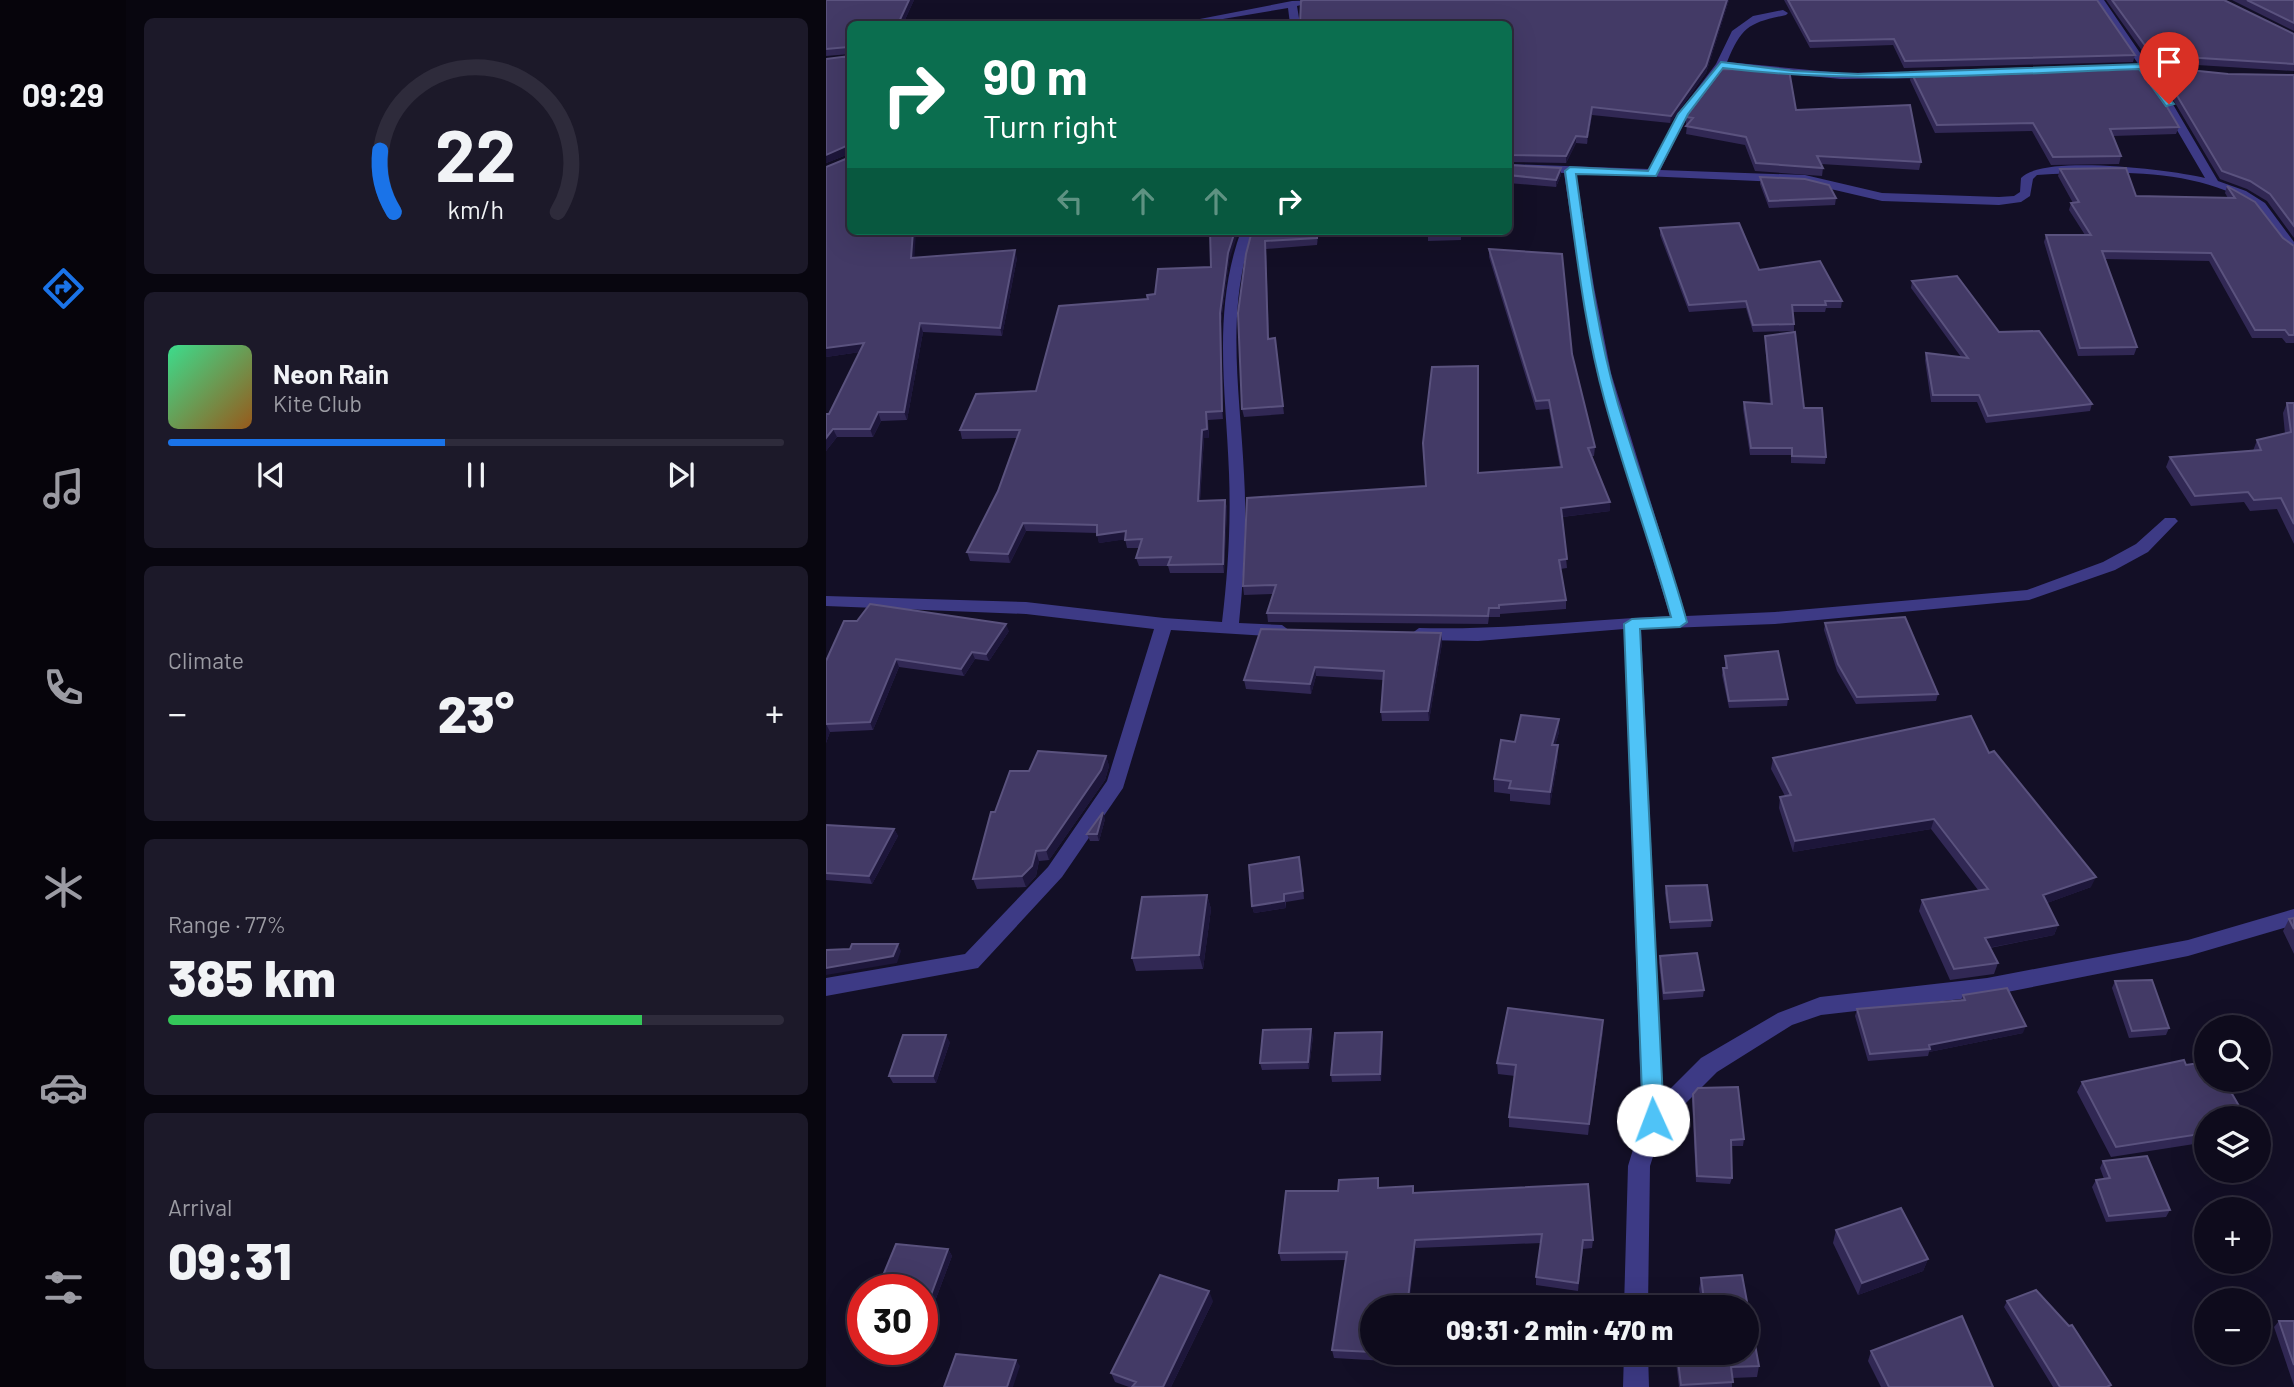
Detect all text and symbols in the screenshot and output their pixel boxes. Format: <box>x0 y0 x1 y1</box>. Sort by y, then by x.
pin <box>2139 32 2199 104</box>
icon: arrive <box>2150 43 2188 81</box>
text: 90 m <box>983 46 1088 105</box>
icon: right <box>868 49 959 140</box>
text: 09:29 <box>22 75 104 113</box>
text: Turn right <box>983 106 1118 144</box>
text: 22 <box>435 109 517 197</box>
icon: left <box>1051 182 1089 220</box>
icon: ahead <box>1124 182 1162 220</box>
icon: ahead <box>1197 182 1235 220</box>
icon: right <box>1270 182 1308 220</box>
text: km/h <box>448 194 504 224</box>
icon: directions <box>39 264 88 313</box>
text: Neon Rain <box>273 358 389 389</box>
text: Kite Club <box>273 389 362 417</box>
icon: previous <box>252 456 290 494</box>
icon: pause <box>457 456 495 494</box>
icon: next <box>662 456 700 494</box>
icon: music <box>39 464 88 513</box>
text: Climate <box>168 646 244 674</box>
icon: phone <box>39 663 88 712</box>
text: 23° <box>438 681 514 743</box>
text: − <box>168 689 187 735</box>
text: + <box>765 689 784 735</box>
icon: climate <box>39 863 88 912</box>
text: Range · 77% <box>168 910 286 938</box>
text: 385 km <box>168 945 336 1007</box>
map controls <box>2194 1015 2271 1365</box>
button: search <box>2194 1015 2271 1092</box>
icon: car <box>39 1063 88 1112</box>
position arrow <box>1616 1083 1690 1157</box>
button: layers <box>2194 1106 2271 1183</box>
text: Arrival <box>168 1193 232 1221</box>
button: + <box>2194 1197 2271 1274</box>
text: 09:31 <box>168 1228 292 1290</box>
icon: filters <box>39 1263 88 1312</box>
speed limit sign: 30 <box>847 1274 938 1365</box>
button: − <box>2194 1288 2271 1365</box>
text: 09:31 · 2 min · 470 m <box>1446 1314 1673 1345</box>

